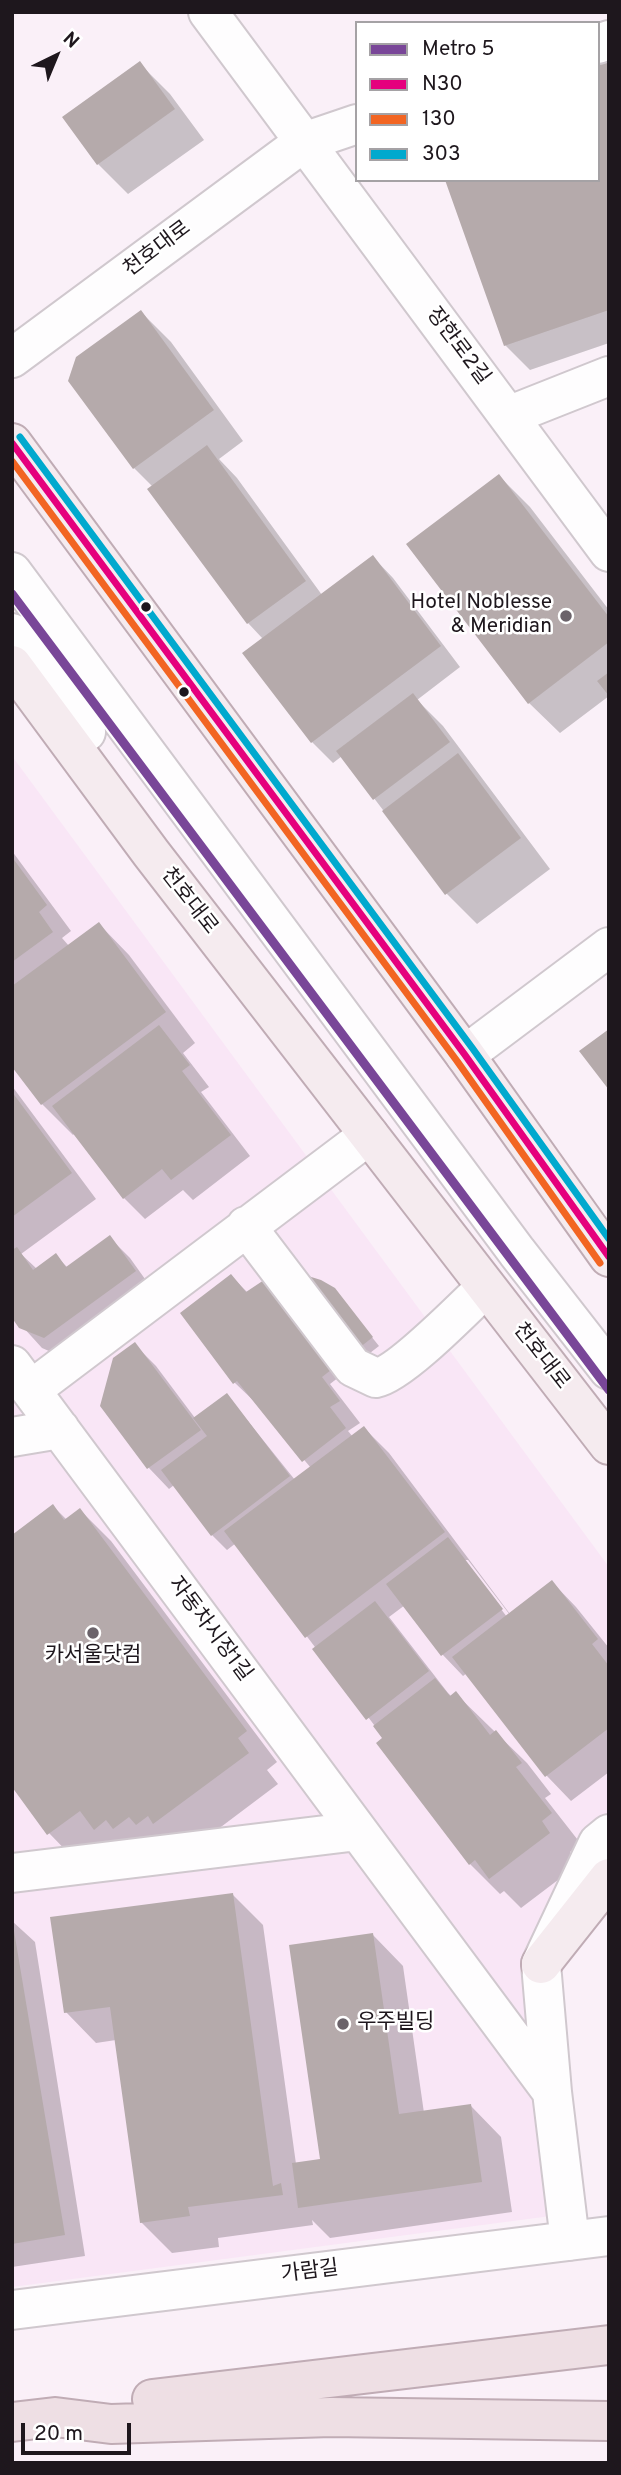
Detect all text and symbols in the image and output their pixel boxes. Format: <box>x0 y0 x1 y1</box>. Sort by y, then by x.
north arrow <box>21 21 91 91</box>
legend <box>355 21 600 182</box>
text: N <box>57 27 83 54</box>
text: Metro 5 <box>422 36 494 63</box>
text: N30 <box>422 71 463 98</box>
text: 130 <box>422 106 456 133</box>
text: 303 <box>422 141 461 168</box>
street label: 천호대로 <box>120 217 196 283</box>
street label: 장한로2길 <box>420 303 494 391</box>
place label: Hotel Noblesse & Meridian <box>410 591 552 641</box>
unlabelled marker <box>139 600 153 614</box>
marker: Hotel Noblesse & Meridian <box>558 608 574 624</box>
unlabelled marker <box>177 685 191 699</box>
street label: 천호대로 <box>154 864 222 940</box>
street label: 천호대로 <box>506 1319 574 1395</box>
street label: 자동차시장1길 <box>162 1573 256 1687</box>
marker: 카서울닷컴 <box>85 1625 101 1641</box>
place label: 카서울닷컴 <box>45 1644 141 1670</box>
place label: 우주빌딩 <box>357 2011 434 2037</box>
marker: 우주빌딩 <box>335 2016 351 2032</box>
street label: 가람길 <box>280 2257 340 2289</box>
scale bar <box>24 2408 135 2452</box>
text: 20 m <box>34 2421 83 2448</box>

